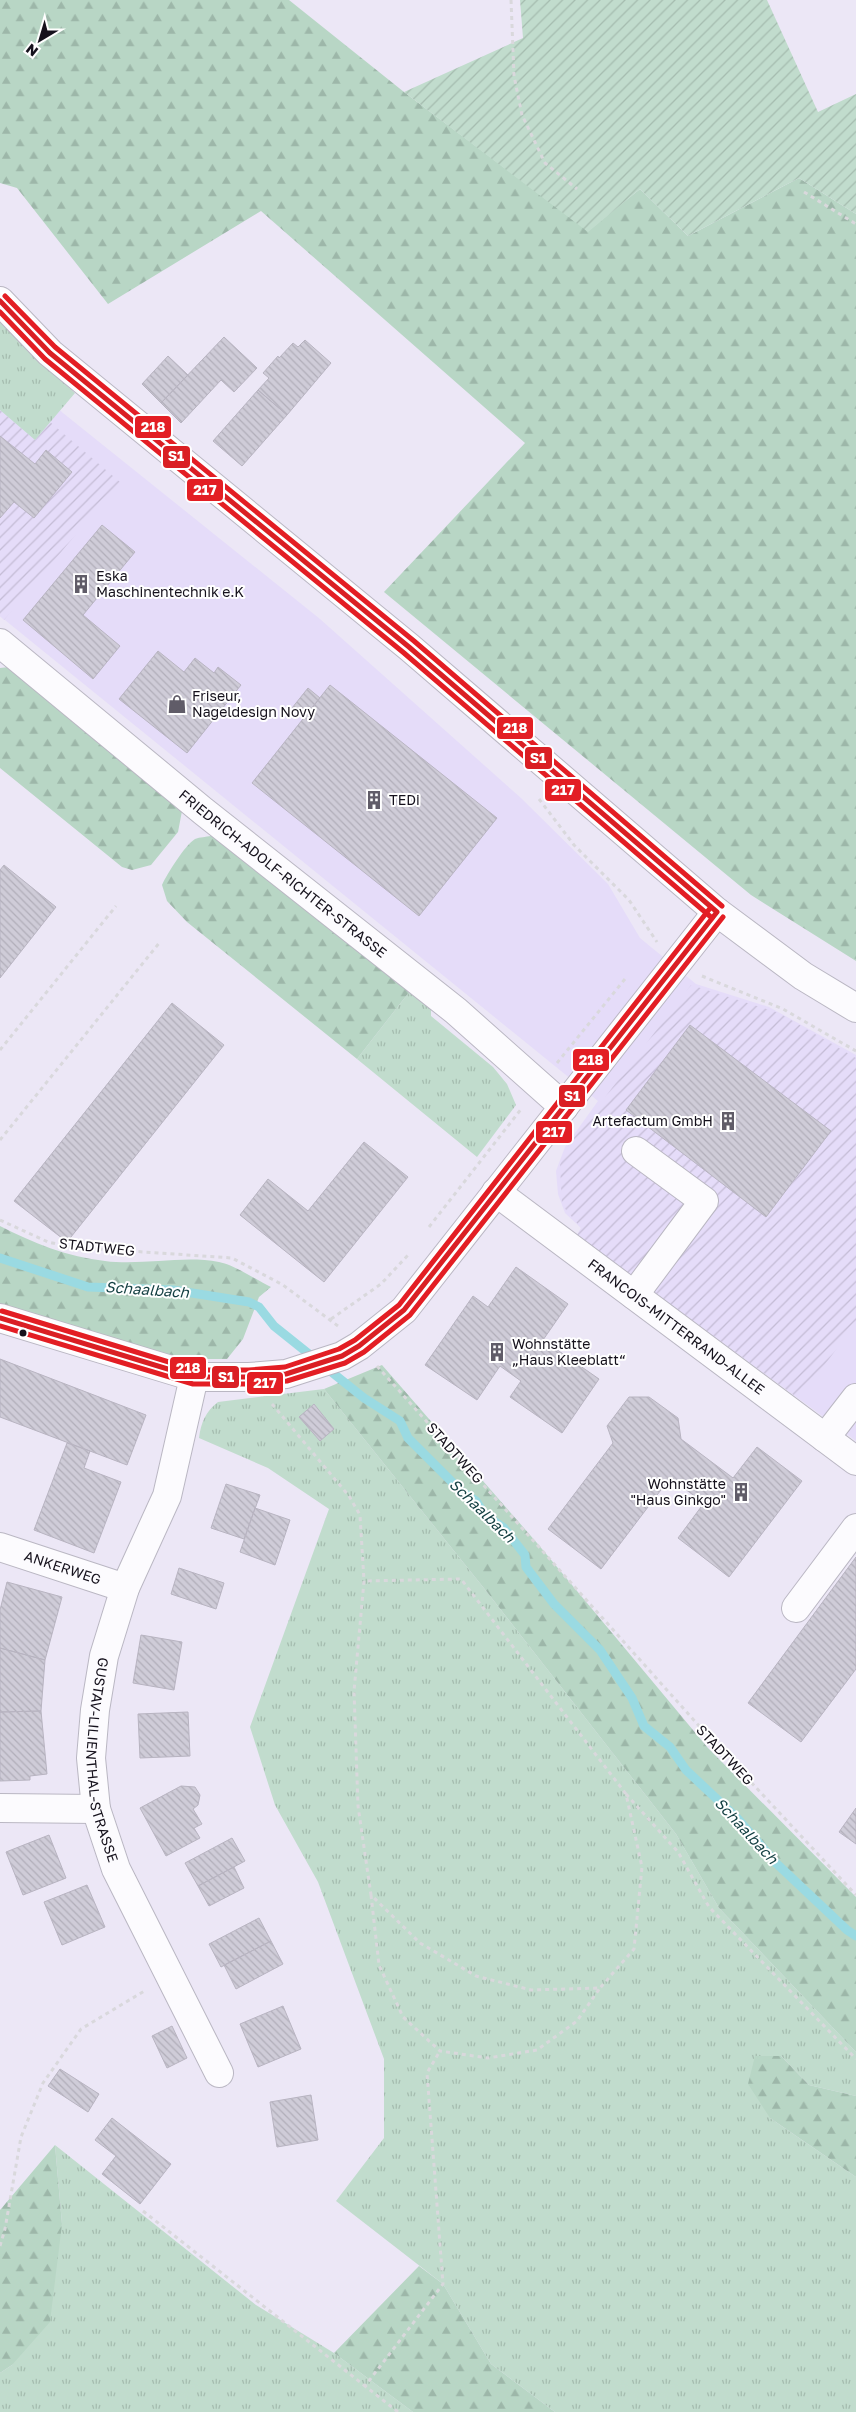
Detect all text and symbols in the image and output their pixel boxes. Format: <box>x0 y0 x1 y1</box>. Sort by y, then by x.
north arrow <box>15 15 65 65</box>
text: N <box>22 41 41 61</box>
line badge: 218 <box>134 415 172 439</box>
text: 218 <box>141 418 165 435</box>
line badge: S1 <box>162 445 191 469</box>
text: S1 <box>168 447 184 464</box>
line badge: 217 <box>186 478 224 502</box>
text: 217 <box>193 481 217 498</box>
place label: Eska Maschinentechnik e.K <box>96 567 244 600</box>
building icon: Eska Maschinentechnik e.K <box>70 573 92 595</box>
place label: Friseur, Nageldesign Novy <box>192 687 315 720</box>
shop icon: Friseur, Nageldesign Novy <box>166 693 188 715</box>
line badge: 218 <box>496 716 534 740</box>
text: 218 <box>503 719 527 736</box>
line badge: S1 <box>524 746 553 770</box>
text: S1 <box>530 749 546 766</box>
line badge: 217 <box>544 778 582 802</box>
text: 217 <box>551 781 575 798</box>
street label: FRIEDRICH-ADOLF-RICHTER-STRASSE <box>176 786 390 961</box>
building icon: TEDi <box>363 789 385 811</box>
place label: TEDi <box>389 791 420 808</box>
line badge: 218 <box>572 1048 610 1072</box>
text: 218 <box>579 1051 603 1068</box>
line badge: S1 <box>558 1084 586 1108</box>
text: S1 <box>564 1087 580 1104</box>
building icon: Artefactum GmbH <box>717 1110 739 1132</box>
place label: Artefactum GmbH <box>592 1112 713 1129</box>
line badge: 217 <box>535 1120 573 1144</box>
text: 217 <box>542 1123 566 1140</box>
street label: STADTWEG <box>58 1234 136 1259</box>
street label: FRANCOIS-MITTERRAND-ALLEE <box>585 1255 768 1398</box>
water label: Schaalbach <box>105 1277 190 1301</box>
unlabelled marker <box>18 1328 28 1338</box>
place label: Wohnstätte „Haus Kleeblatt“ <box>512 1335 626 1368</box>
building icon: Wohnstätte „Haus Kleeblatt“ <box>486 1341 508 1363</box>
line badge: 218 <box>169 1356 207 1380</box>
text: 218 <box>176 1359 200 1376</box>
line badge: S1 <box>211 1365 240 1389</box>
text: S1 <box>218 1368 234 1385</box>
line badge: 217 <box>246 1371 284 1395</box>
text: 217 <box>253 1374 277 1391</box>
street label: STADTWEG <box>424 1419 487 1487</box>
water label: Schaalbach <box>446 1475 520 1546</box>
place label: Wohnstätte "Haus Ginkgo" <box>630 1475 726 1508</box>
building icon: Wohnstätte "Haus Ginkgo" <box>730 1481 752 1503</box>
street label: ANKERWEG <box>22 1547 103 1588</box>
street label: GUSTAV-LILIENTHAL-STRASSE <box>83 1656 122 1864</box>
street label: STADTWEG <box>693 1721 758 1788</box>
water label: Schaalbach <box>712 1794 782 1868</box>

